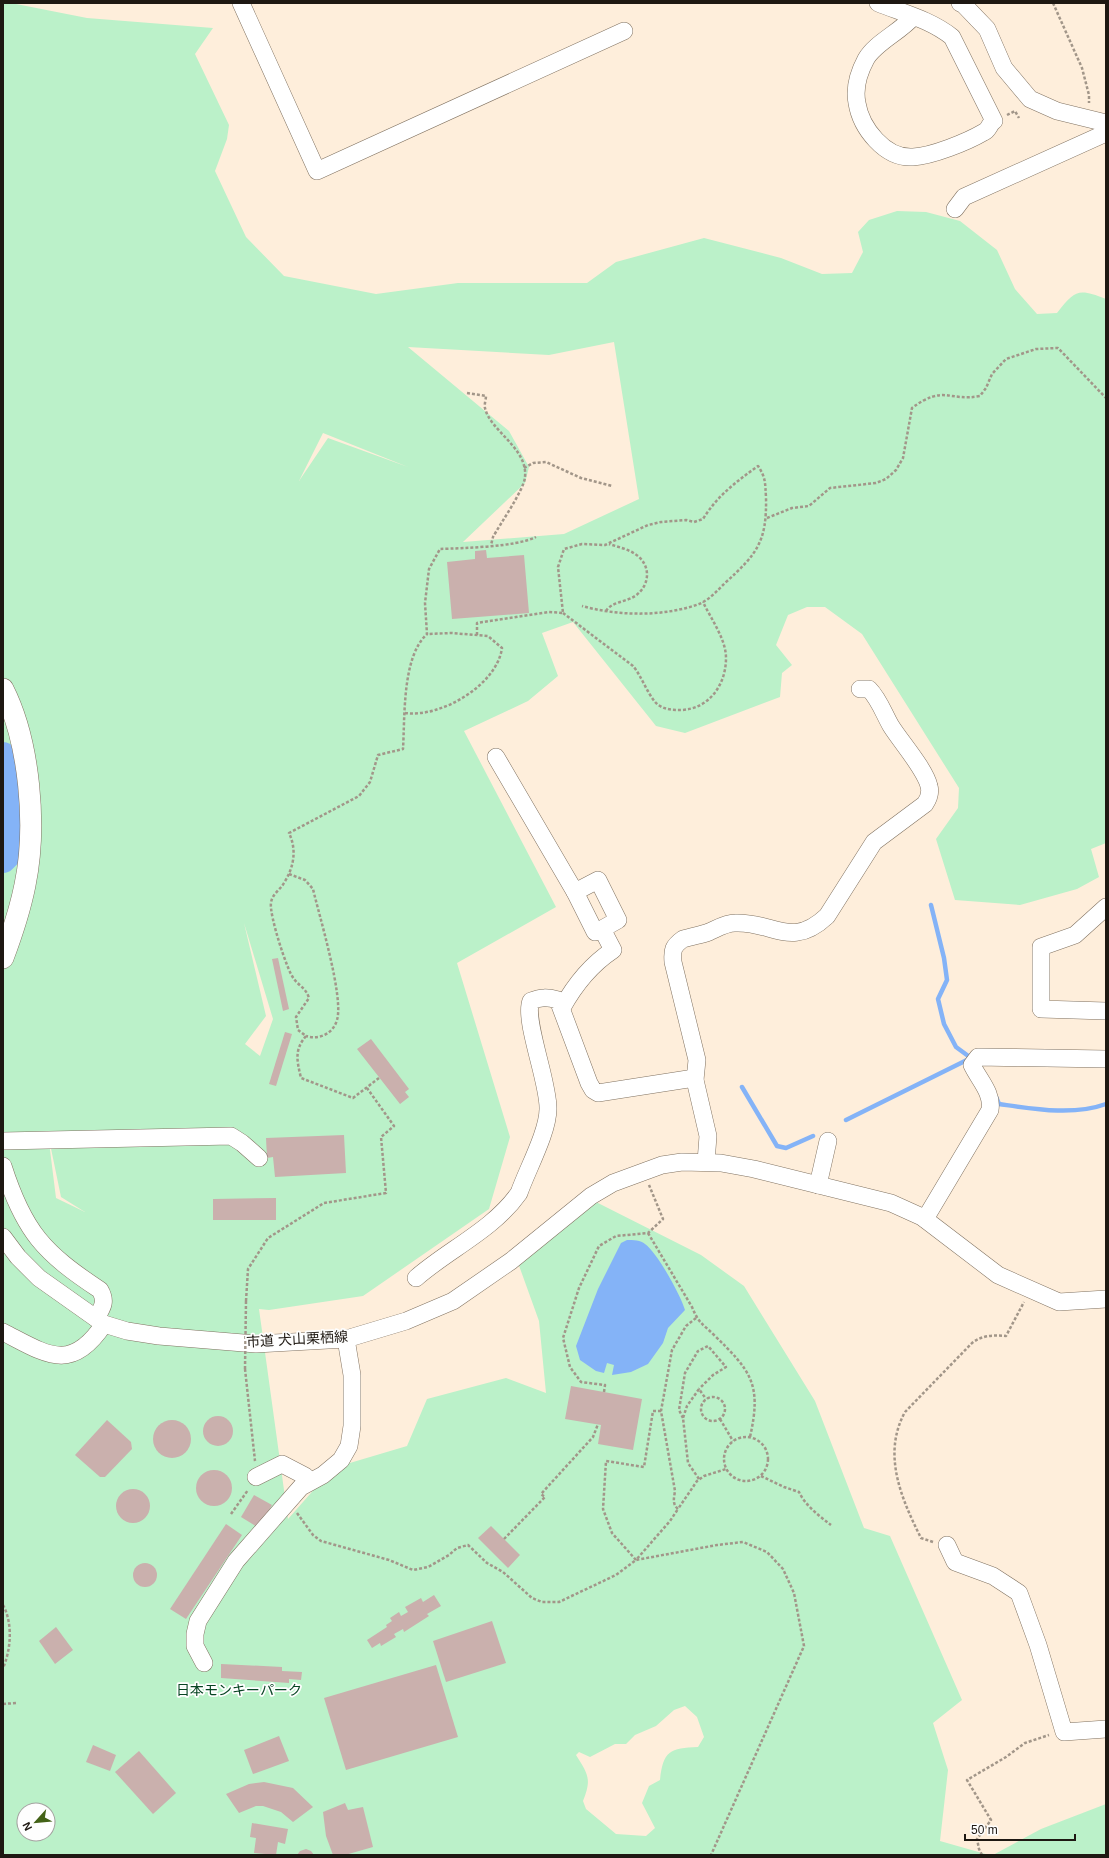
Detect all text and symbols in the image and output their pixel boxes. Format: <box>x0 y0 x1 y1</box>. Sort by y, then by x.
street label: 市道 犬山栗栖線 <box>246 1328 348 1350</box>
park label: 日本モンキーパーク <box>176 1682 302 1698</box>
north arrow <box>16 1802 56 1842</box>
scale bar <box>965 1816 1075 1842</box>
text: N <box>20 1820 34 1833</box>
text: 50 m <box>971 1823 998 1837</box>

